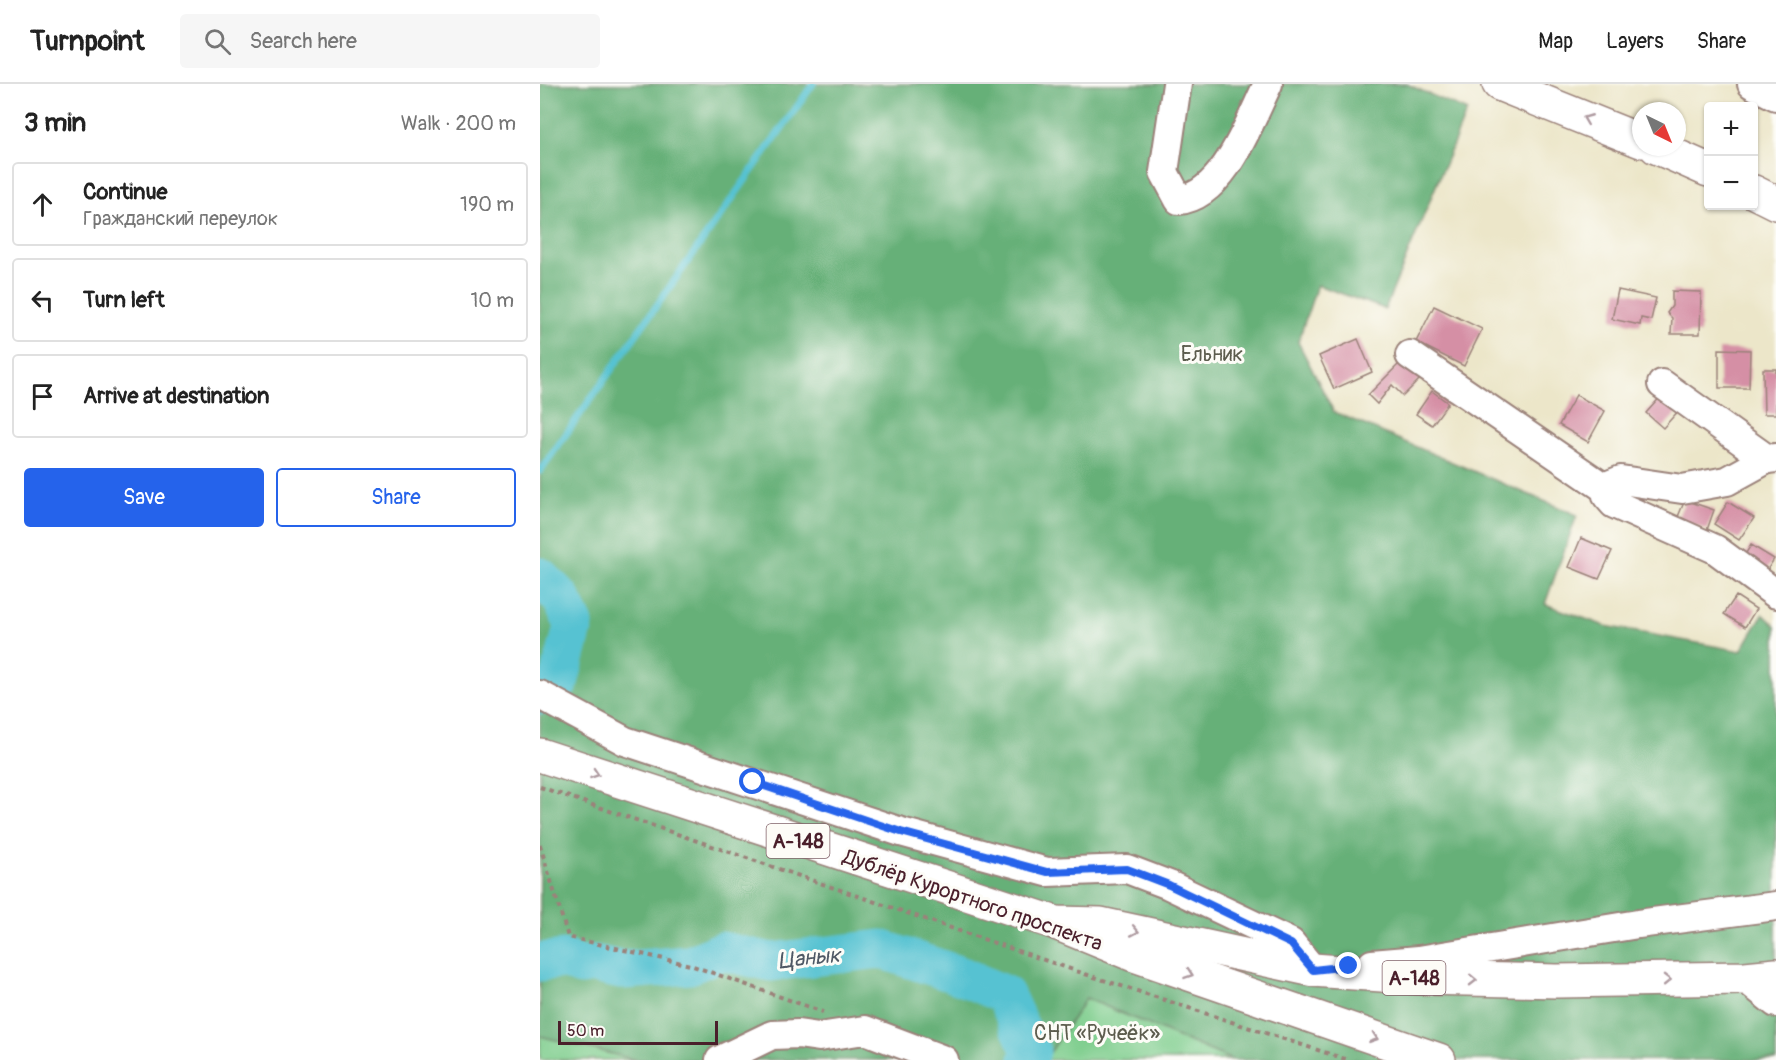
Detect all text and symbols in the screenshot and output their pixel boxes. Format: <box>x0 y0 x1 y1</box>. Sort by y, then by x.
search box <box>180 14 600 68</box>
text: Turnpoint <box>30 24 144 59</box>
icon: search <box>201 25 234 58</box>
text: Search here <box>249 27 357 55</box>
text: Map <box>1538 28 1573 55</box>
text: Layers <box>1606 28 1664 55</box>
text: Share <box>1697 28 1746 55</box>
north arrow <box>1632 102 1686 156</box>
map controls <box>1704 102 1758 210</box>
button: + <box>1704 102 1758 156</box>
text: 3 min <box>24 107 86 139</box>
text: Walk · 200 m <box>401 111 516 136</box>
one-way arrow <box>1582 114 1593 126</box>
button: − <box>1704 156 1758 210</box>
text: Continue <box>83 178 167 206</box>
icon: ahead <box>26 188 59 221</box>
text: 190 m <box>460 192 514 217</box>
text: Гражданский переулок <box>83 206 278 231</box>
icon: left <box>26 284 59 317</box>
text: Turn left <box>83 286 165 314</box>
text: 10 m <box>470 288 514 313</box>
park label: Ельник <box>1181 341 1243 368</box>
icon: arrive <box>26 380 59 413</box>
text: Arrive at destination <box>83 382 269 410</box>
button: Save <box>24 468 264 527</box>
button: Share <box>276 468 516 527</box>
one-way arrow <box>589 767 600 780</box>
route start <box>739 768 765 794</box>
road number: А-148 <box>766 824 830 858</box>
street label: Дублёр Курортного проспекта <box>839 843 1106 958</box>
one-way arrow <box>1130 924 1140 937</box>
water label: Цанык <box>777 941 844 975</box>
route end <box>1335 952 1361 978</box>
road number: А-148 <box>1382 961 1446 995</box>
one-way arrow <box>1183 967 1194 980</box>
one-way arrow <box>1468 973 1477 986</box>
one-way arrow <box>1663 973 1672 986</box>
scale bar <box>558 1018 718 1046</box>
park label: СНТ «Ручеёк» <box>1034 1020 1160 1047</box>
text: 50 m <box>567 1021 604 1041</box>
one-way arrow <box>1368 1030 1379 1043</box>

